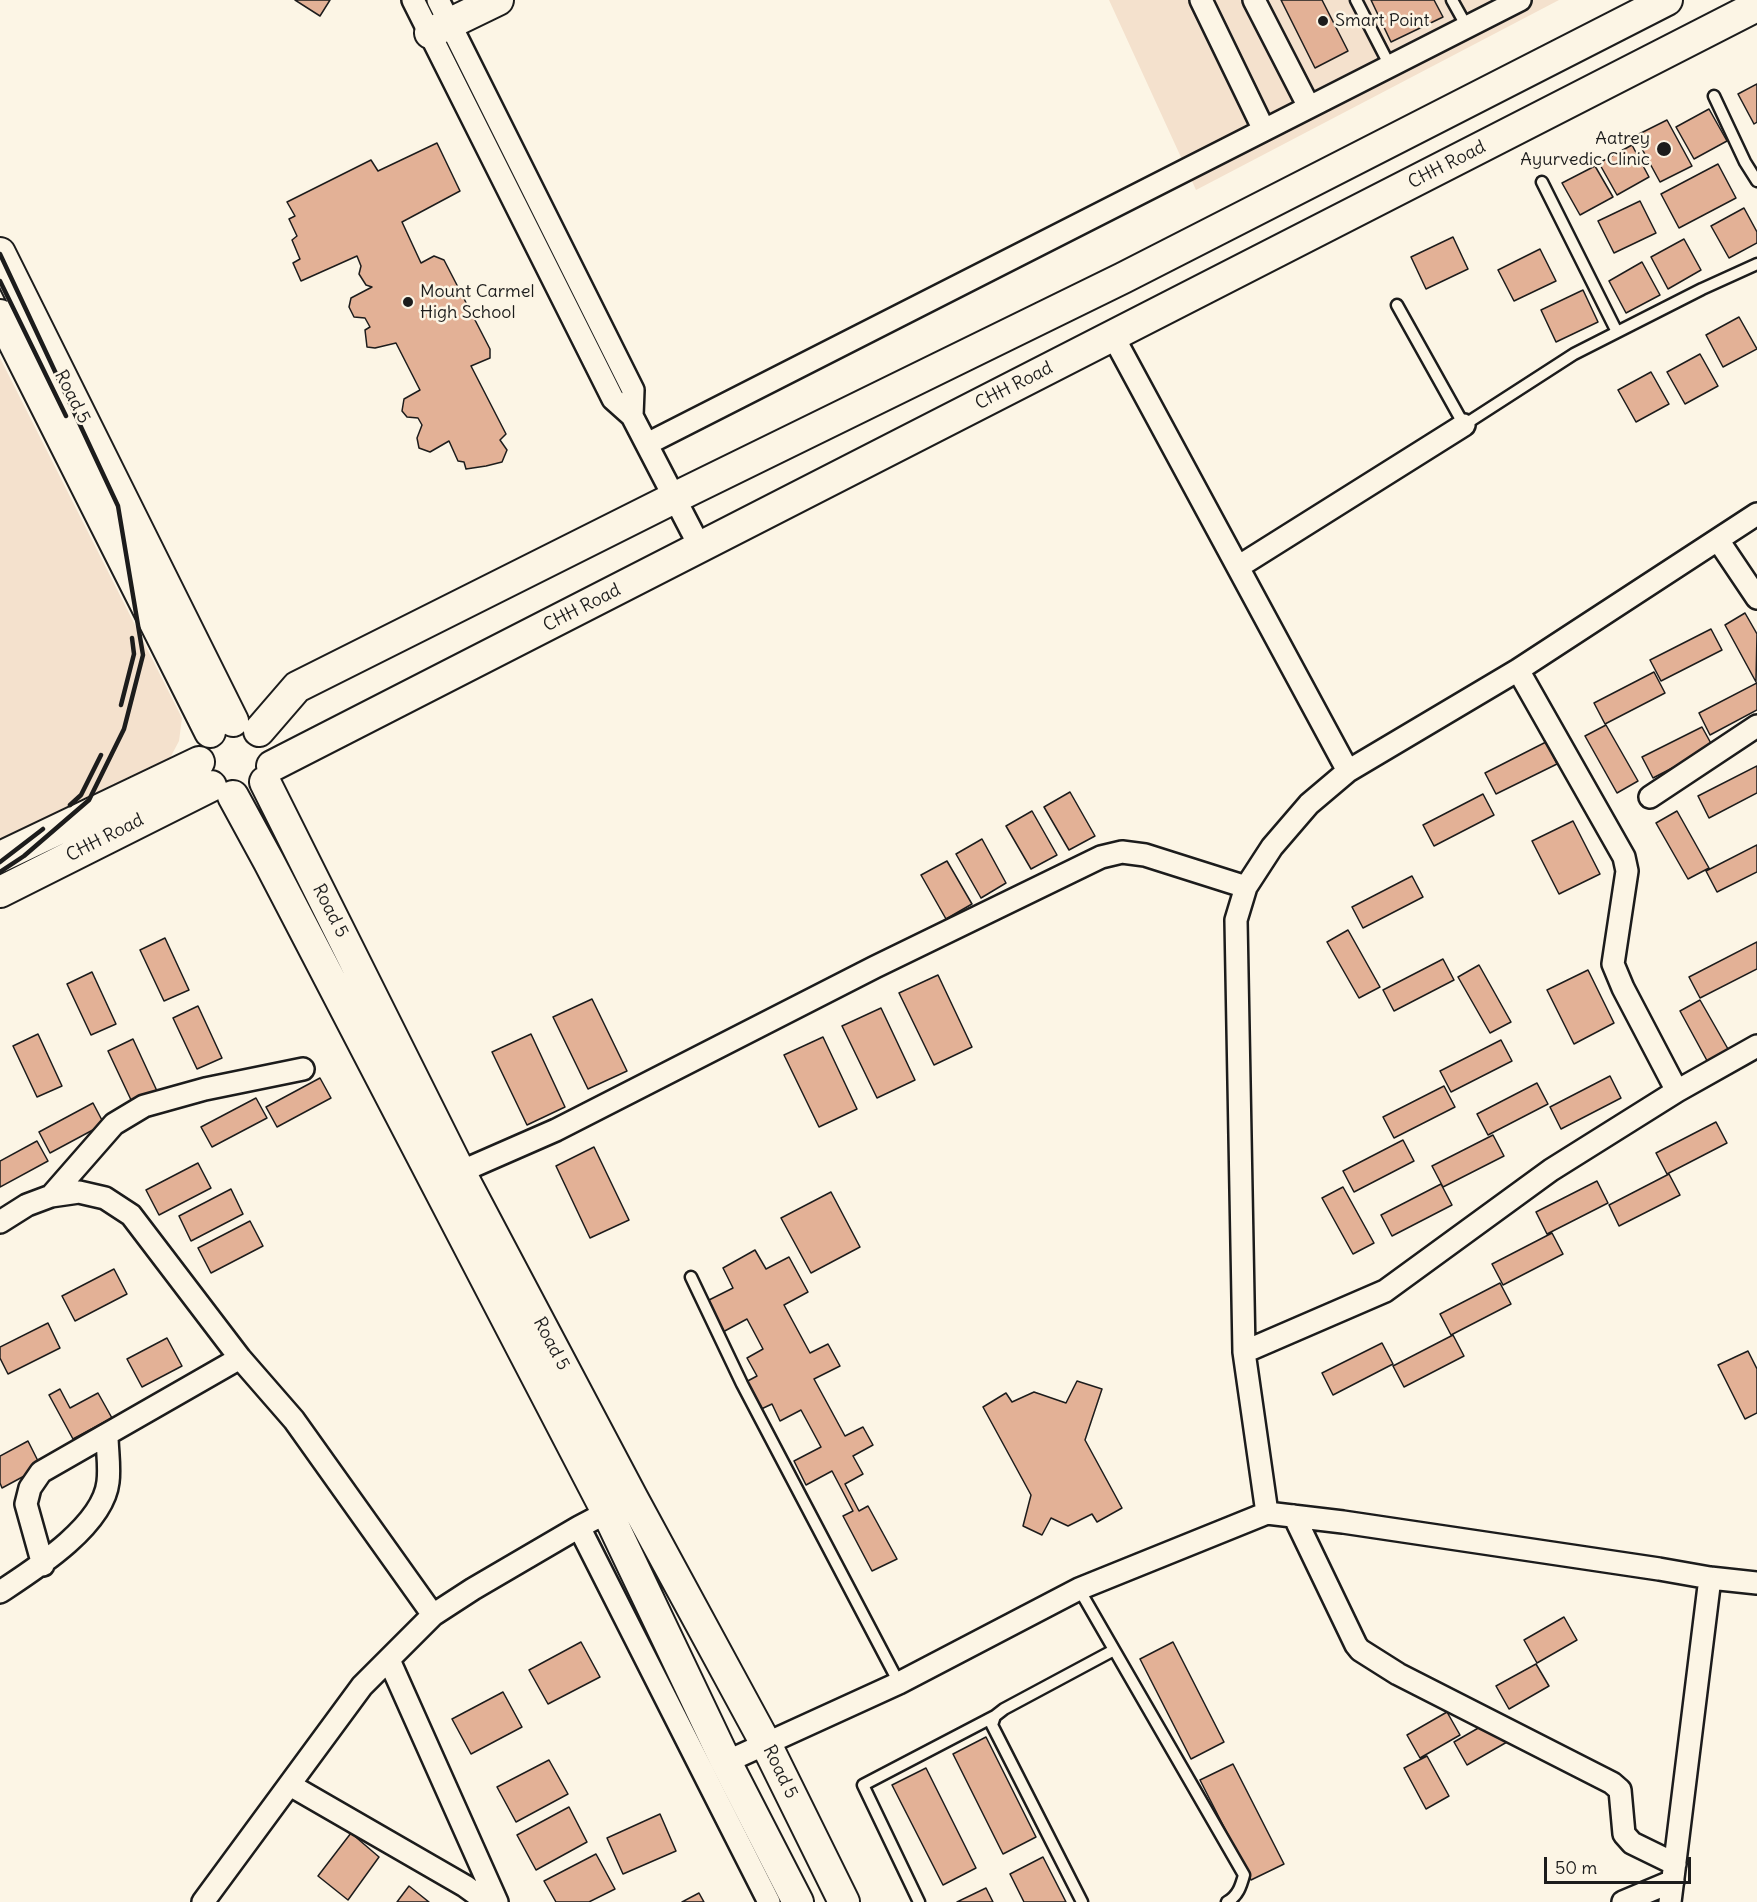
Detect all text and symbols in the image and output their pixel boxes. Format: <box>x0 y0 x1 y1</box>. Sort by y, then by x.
place label: Smart Point <box>1335 10 1430 32</box>
marker: Smart Point <box>1316 14 1330 28</box>
place label: Aatrey Ayurvedic Clinic <box>1520 128 1650 170</box>
street label: CHH Road <box>1405 136 1489 194</box>
marker: Aatrey Ayurvedic Clinic <box>1655 140 1673 158</box>
place label: Mount Carmel High School <box>420 281 535 324</box>
marker: Mount Carmel High School <box>401 295 415 309</box>
street label: CHH Road <box>972 357 1056 415</box>
street label: Road 5 <box>49 367 95 427</box>
street label: CHH Road <box>540 579 624 637</box>
street label: CHH Road <box>63 809 147 867</box>
street label: Road 5 <box>307 881 353 941</box>
street label: Road 5 <box>528 1314 574 1374</box>
street label: Road 5 <box>758 1742 802 1802</box>
scale bar <box>1547 1845 1694 1883</box>
text: 50 m <box>1555 1856 1597 1879</box>

